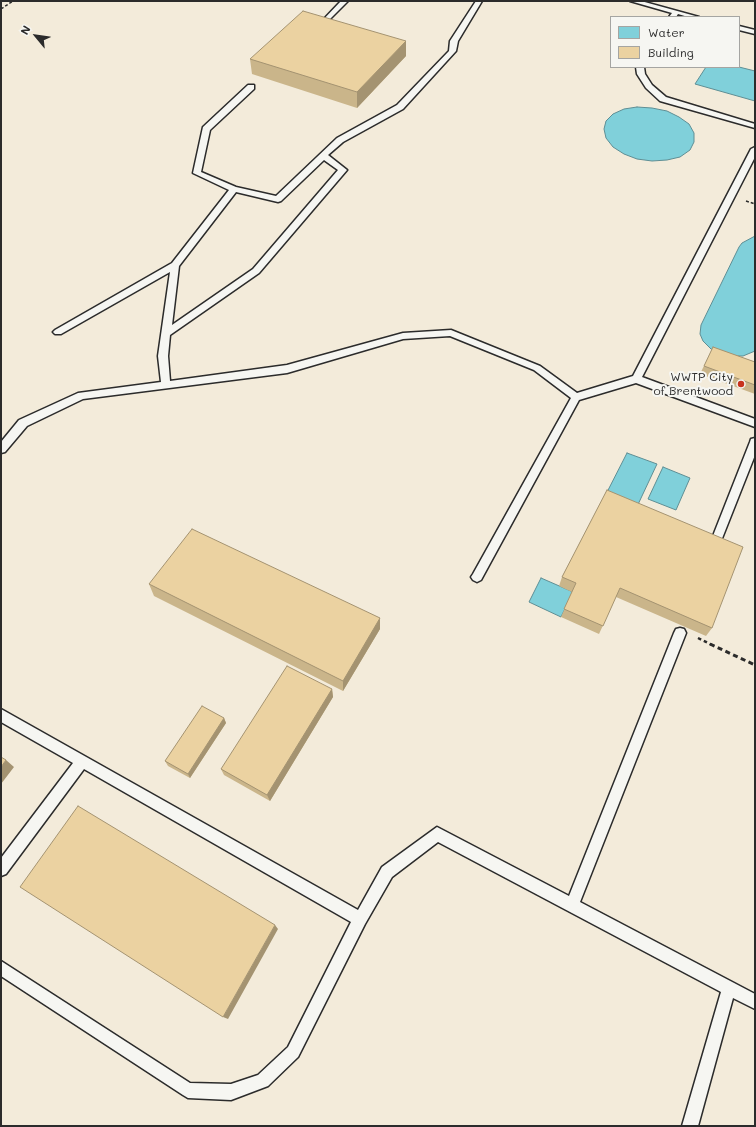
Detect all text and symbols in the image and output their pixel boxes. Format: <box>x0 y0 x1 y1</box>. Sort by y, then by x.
north arrow <box>16 16 56 56</box>
legend <box>610 16 740 68</box>
text: N <box>16 23 34 37</box>
text: Water <box>648 24 685 40</box>
text: Building <box>648 44 694 60</box>
place label: WWTP City of Brentwood <box>653 370 733 398</box>
marker: WWTP City of Brentwood <box>736 379 746 389</box>

